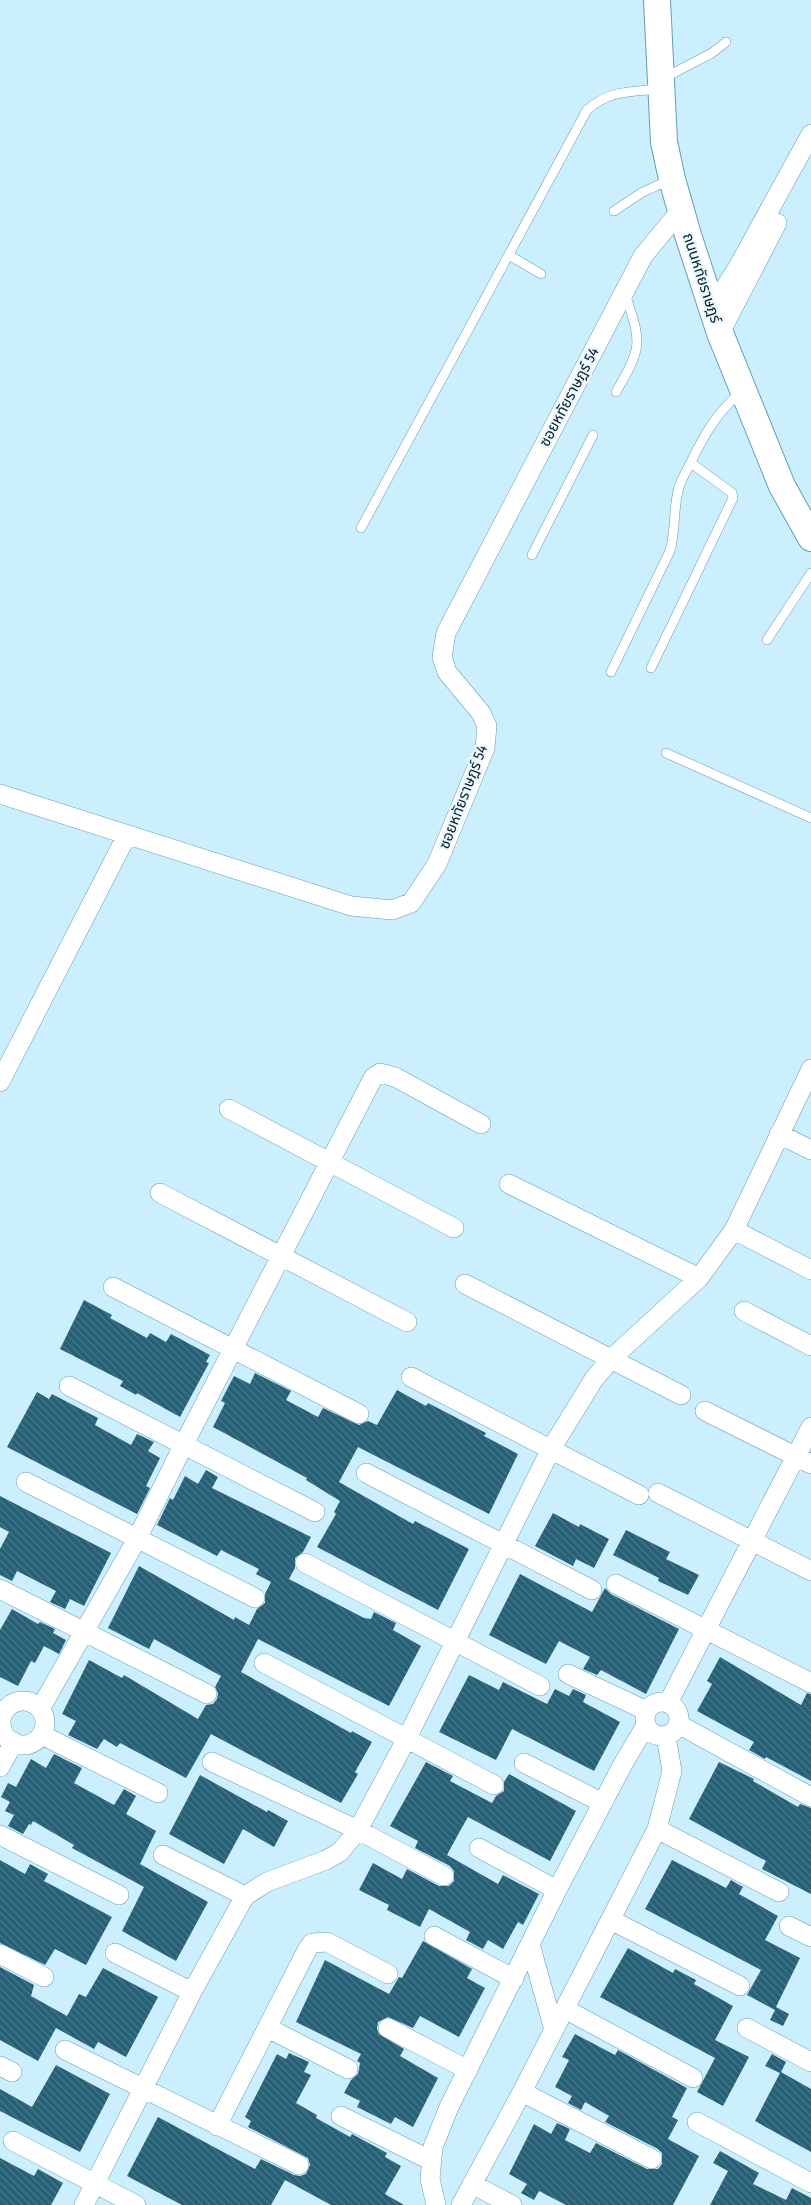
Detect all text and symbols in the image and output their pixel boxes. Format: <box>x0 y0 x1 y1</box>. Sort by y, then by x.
street label: ถนนหทัยราษฎร์ <box>679 231 725 326</box>
street label: ซอยหทัยราษฎร์ 54 <box>535 344 603 450</box>
street label: ซอยหทัยราษฎร์ 54 <box>435 743 491 851</box>

